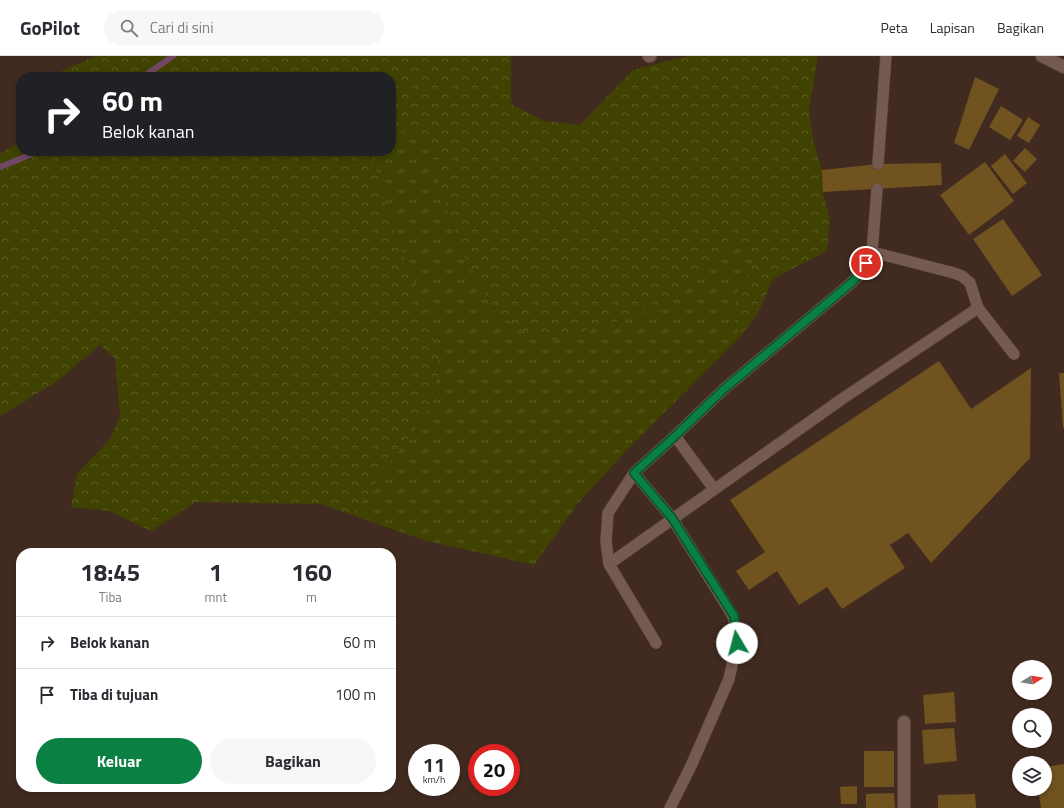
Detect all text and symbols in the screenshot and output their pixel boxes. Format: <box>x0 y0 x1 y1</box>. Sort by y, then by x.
search box <box>104 10 384 46</box>
text: GoPilot <box>20 13 80 42</box>
text: Cari di sini <box>150 16 213 39</box>
icon: search <box>118 17 140 39</box>
text: Peta <box>880 17 908 38</box>
text: Lapisan <box>930 17 975 38</box>
text: Bagikan <box>997 17 1044 38</box>
text: 60 m <box>102 79 163 122</box>
icon: right <box>36 88 88 140</box>
text: Belok kanan <box>102 118 194 145</box>
pin <box>849 246 883 280</box>
icon: arrive <box>855 252 877 274</box>
text: 18:45 <box>80 554 140 590</box>
text: 1 <box>209 554 223 590</box>
text: 160 <box>291 554 332 590</box>
text: Tiba <box>99 587 122 607</box>
text: mnt <box>205 587 227 607</box>
text: m <box>306 587 317 607</box>
position arrow <box>716 622 758 664</box>
text: Belok kanan <box>70 631 150 654</box>
text: 60 m <box>343 631 376 654</box>
icon: right <box>36 632 58 654</box>
north arrow <box>1012 660 1052 700</box>
map controls <box>1012 660 1052 796</box>
text: Tiba di tujuan <box>70 683 158 706</box>
text: 100 m <box>335 683 376 706</box>
icon: arrive <box>36 684 58 706</box>
button: search <box>1012 708 1052 748</box>
button: Keluar <box>36 738 202 784</box>
button: Bagikan <box>210 738 376 784</box>
speed limit sign: 20 <box>468 744 520 796</box>
text: 11 <box>423 749 445 780</box>
button: layers <box>1012 756 1052 796</box>
text: km/h <box>423 772 445 787</box>

